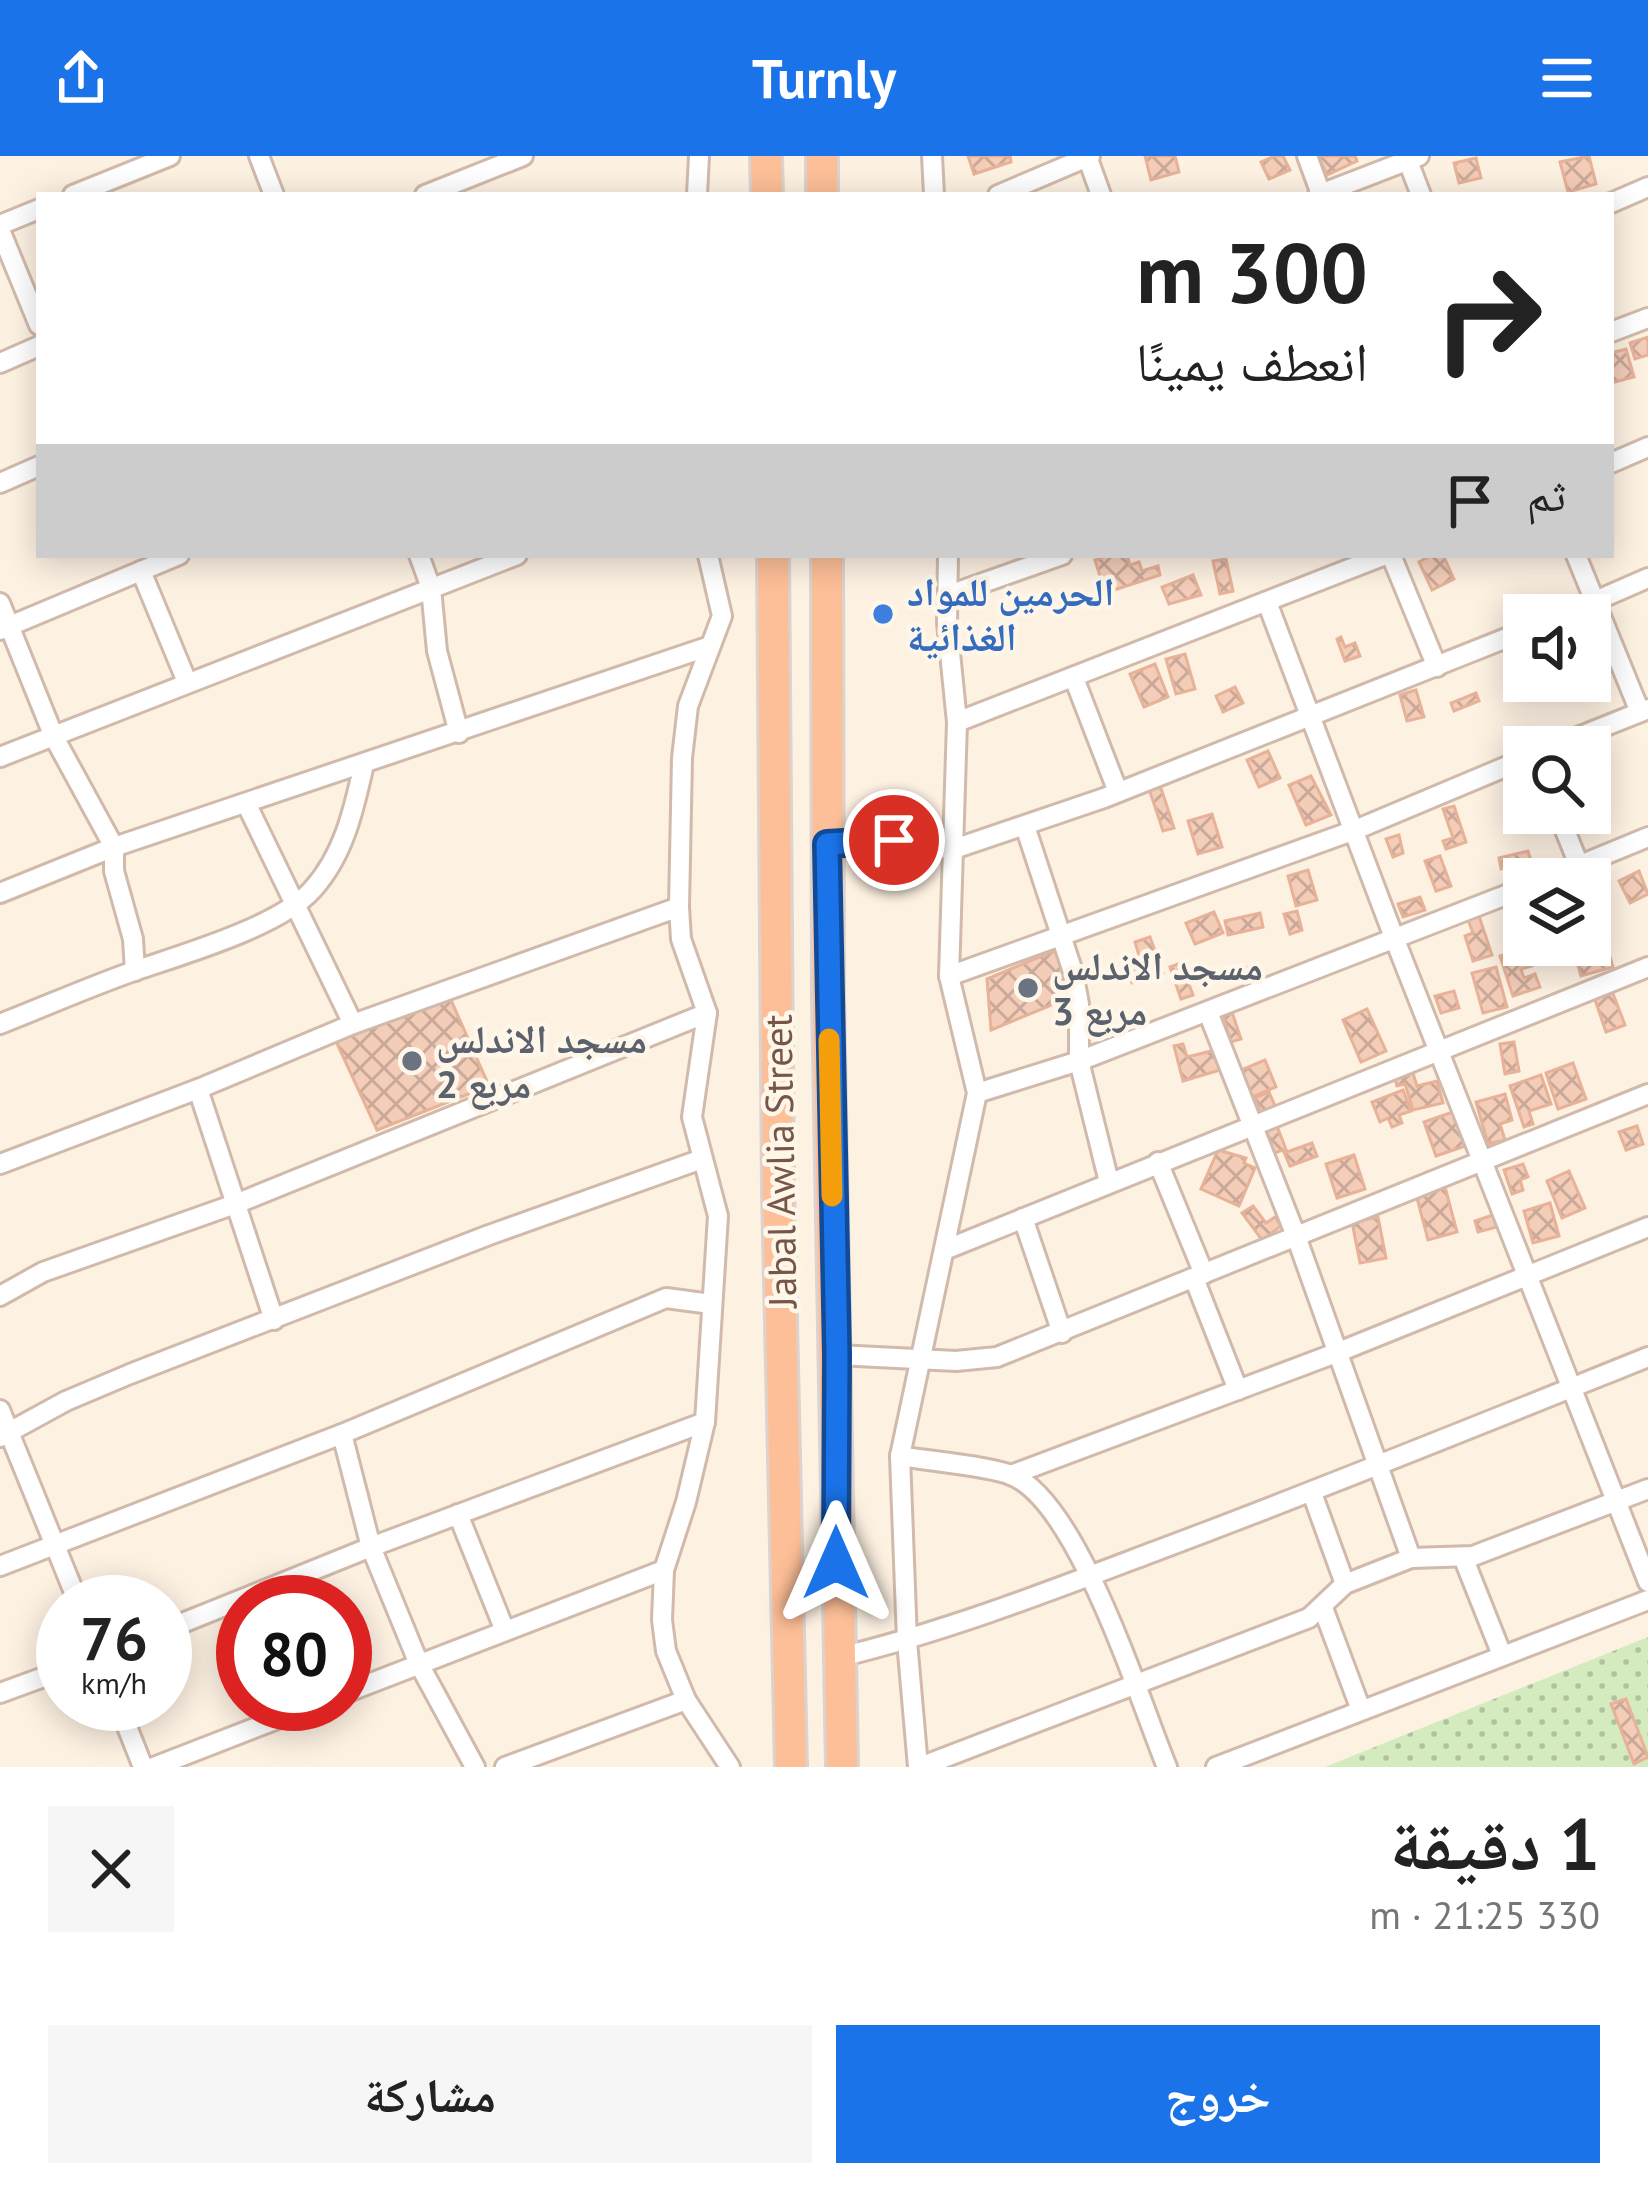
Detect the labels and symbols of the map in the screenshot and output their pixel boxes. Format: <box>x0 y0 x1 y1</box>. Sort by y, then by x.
place label: الحرمين للمواد الغذائية <box>907 566 1114 662</box>
marker: الحرمين للمواد الغذائية <box>870 601 896 627</box>
pin <box>843 789 945 891</box>
place label: مسجد الاندلس مربع 3 <box>1052 940 1263 1037</box>
marker: مسجد الاندلس مربع 3 <box>1015 975 1041 1001</box>
place label: مسجد الاندلس مربع 2 <box>436 1013 647 1110</box>
street label: Jabal Awlia Street <box>751 1014 808 1310</box>
marker: مسجد الاندلس مربع 2 <box>399 1048 425 1074</box>
position arrow <box>773 1500 899 1626</box>
speed limit sign: 80 <box>216 1575 372 1731</box>

